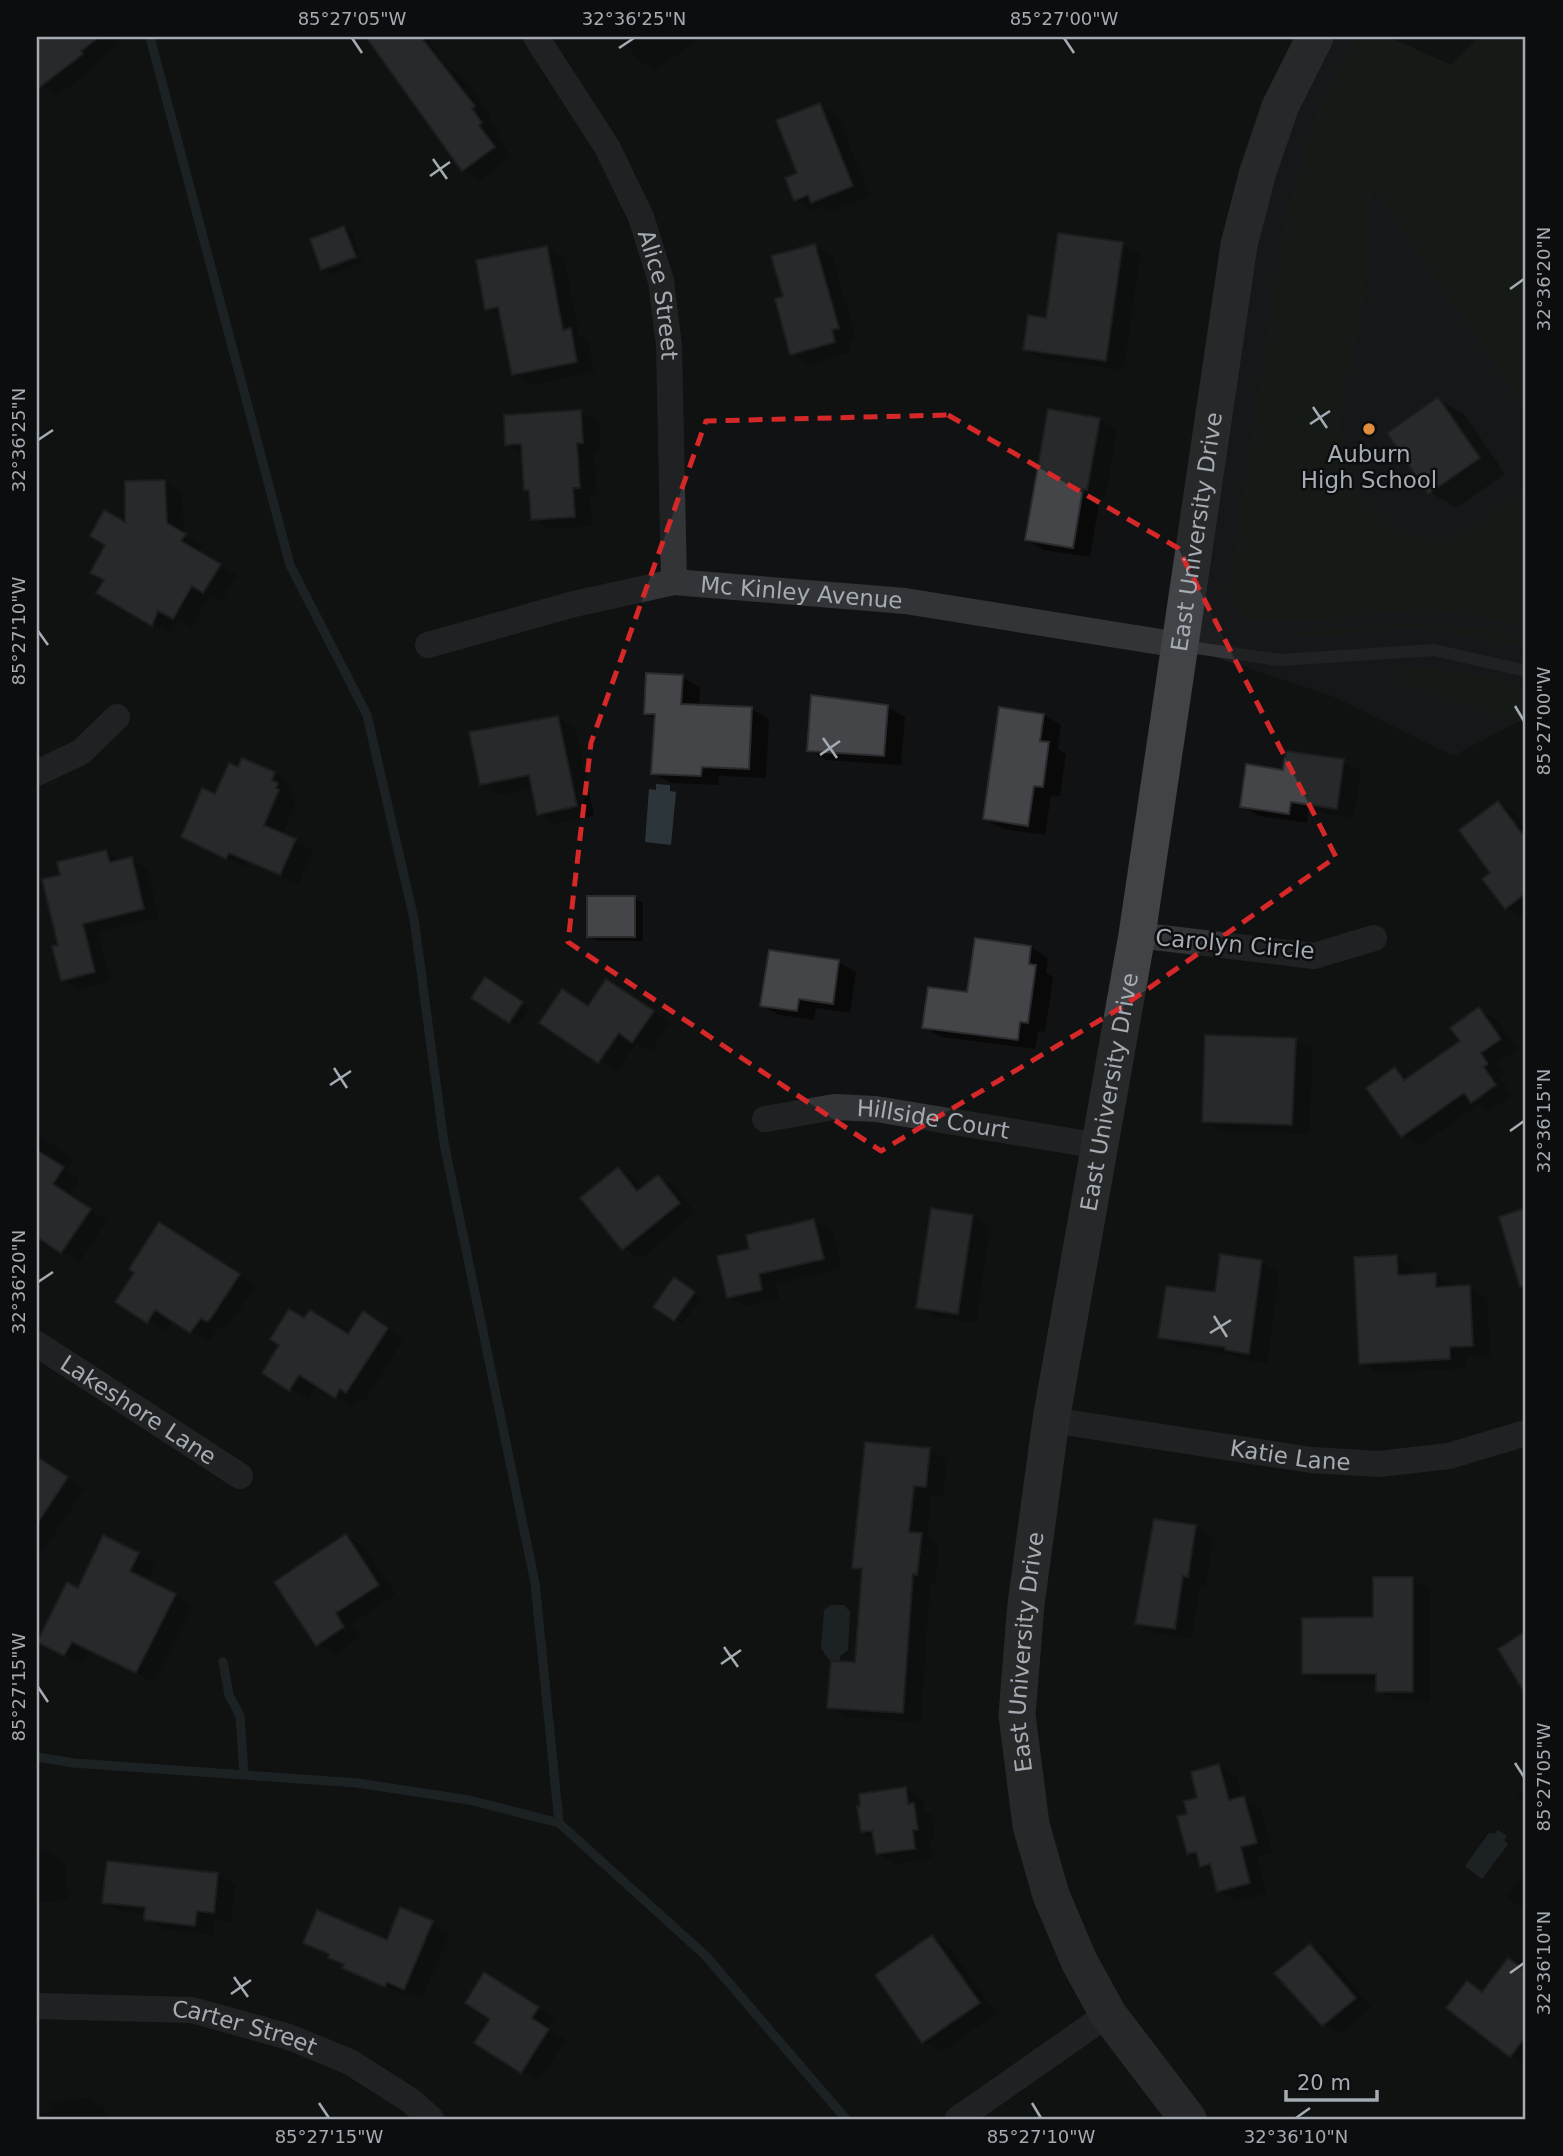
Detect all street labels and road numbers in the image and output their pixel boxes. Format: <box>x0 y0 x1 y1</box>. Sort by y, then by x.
street label: Alice Street <box>633 226 683 360</box>
street label: East University Drive <box>1166 410 1227 653</box>
street label: Mc Kinley Avenue <box>699 571 904 614</box>
street label: Carolyn Circle <box>1154 924 1316 964</box>
street label: East University Drive <box>1075 971 1143 1213</box>
street label: Hillside Court <box>856 1095 1011 1144</box>
street label: Lakeshore Lane <box>56 1350 221 1470</box>
street label: Katie Lane <box>1228 1435 1351 1475</box>
street label: East University Drive <box>1004 1530 1049 1774</box>
street label: Carter Street <box>172 1996 321 2060</box>

